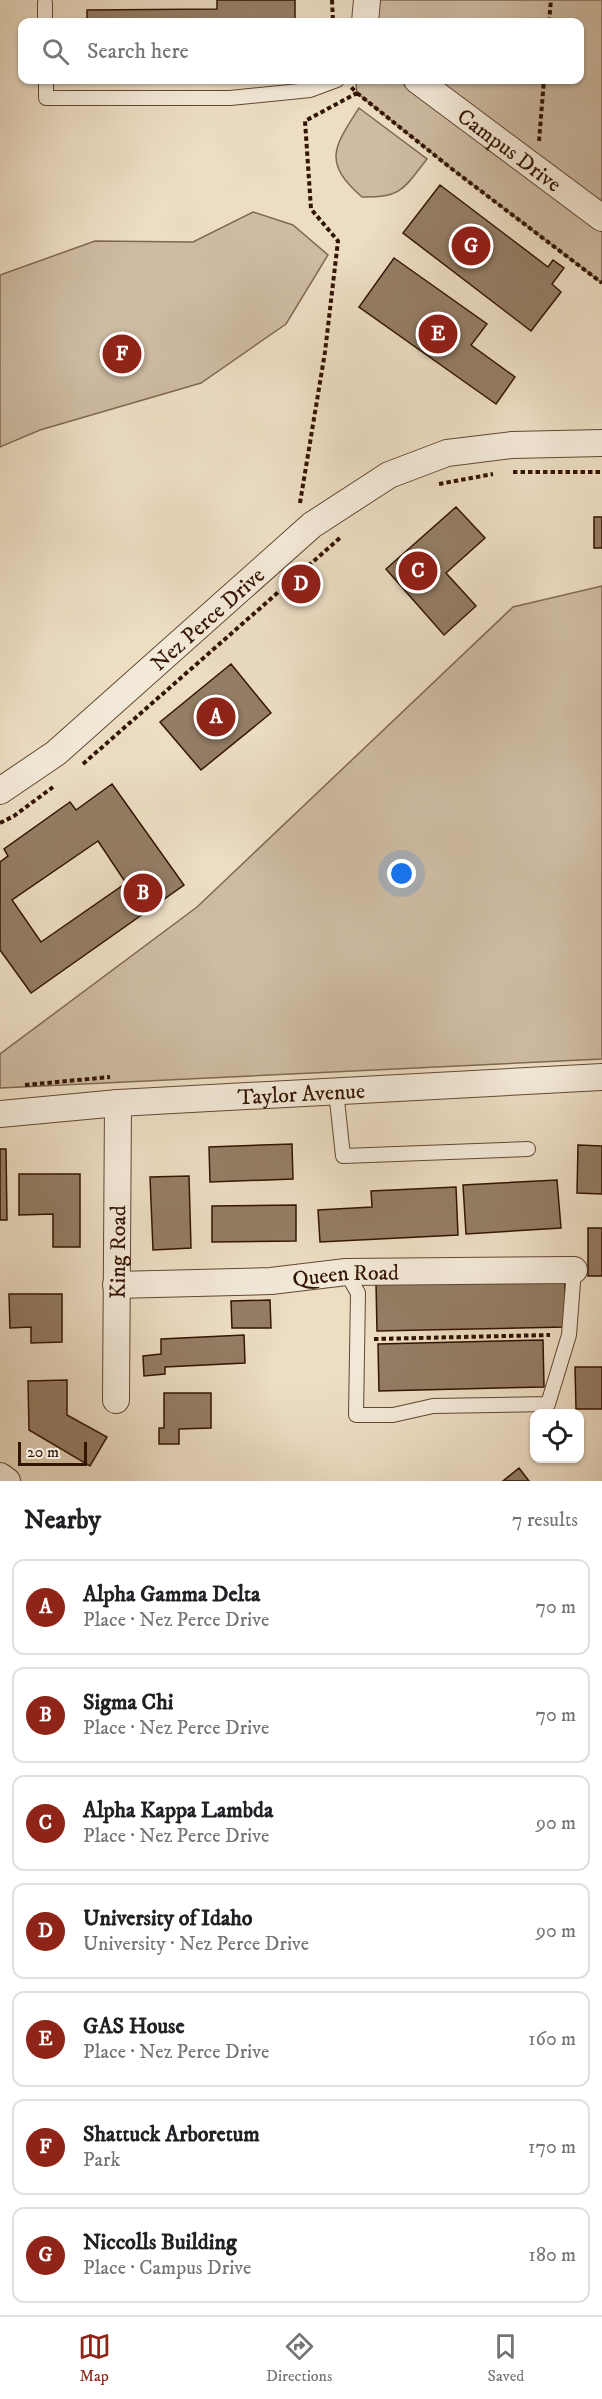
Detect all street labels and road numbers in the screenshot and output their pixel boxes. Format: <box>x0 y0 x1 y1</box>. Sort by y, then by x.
street label: Campus Drive <box>452 103 567 198</box>
street label: Nez Perce Drive <box>146 562 270 677</box>
street label: Taylor Avenue <box>237 1078 366 1112</box>
street label: King Road <box>105 1205 132 1299</box>
street label: Queen Road <box>291 1260 399 1293</box>

